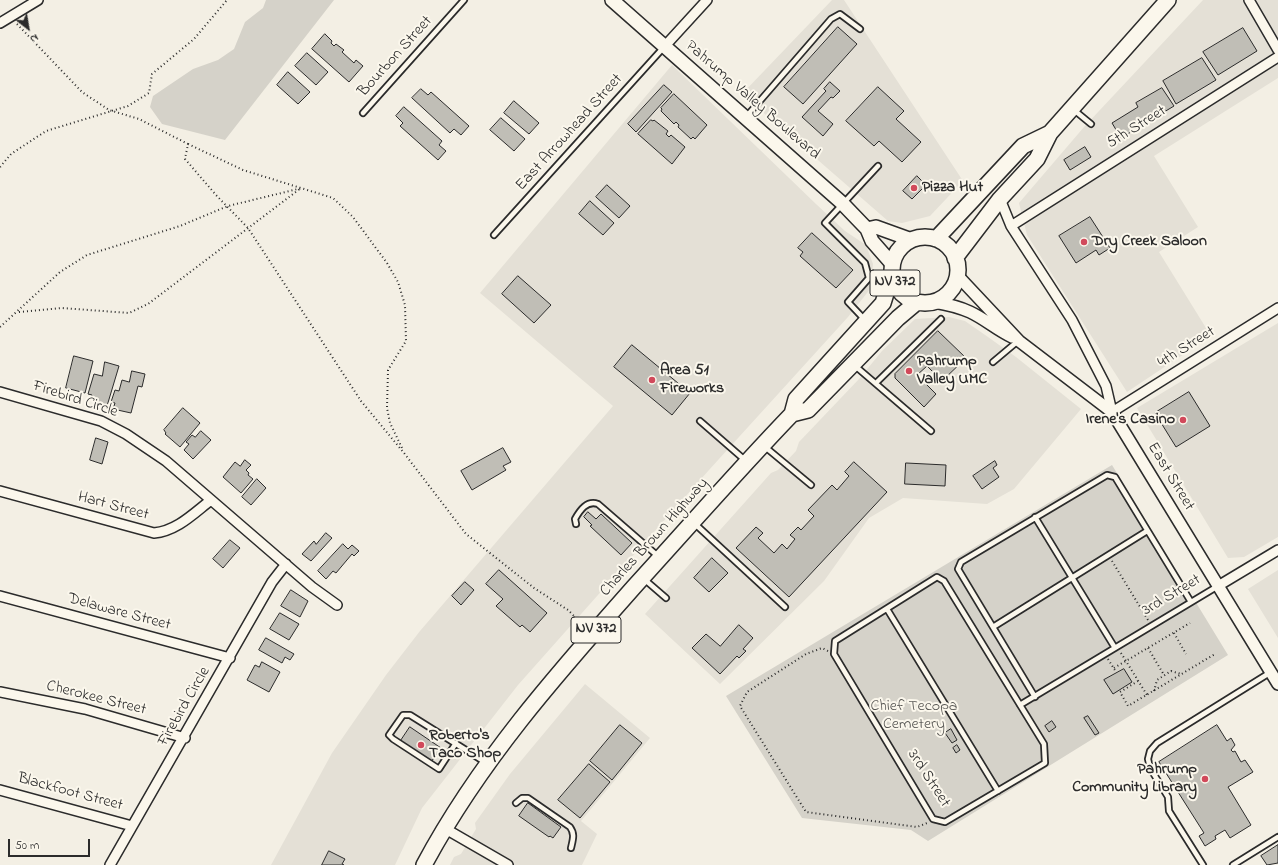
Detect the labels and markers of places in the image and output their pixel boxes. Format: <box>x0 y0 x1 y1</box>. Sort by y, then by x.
place label: Pizza Hut <box>922 178 983 198</box>
marker: Pizza Hut <box>909 183 919 193</box>
place label: Dry Creek Saloon <box>1092 232 1207 252</box>
marker: Dry Creek Saloon <box>1079 237 1089 247</box>
place label: Pahrump Valley UMC <box>917 352 987 390</box>
place label: Area 51 Fireworks <box>660 361 724 399</box>
marker: Pahrump Valley UMC <box>904 366 914 376</box>
marker: Area 51 Fireworks <box>647 375 657 385</box>
place label: Irene's Casino <box>1086 410 1175 430</box>
marker: Irene's Casino <box>1178 415 1188 425</box>
place label: Roberto's Taco Shop <box>429 726 501 764</box>
marker: Roberto's Taco Shop <box>416 740 426 750</box>
place label: Pahrump Community Library <box>1072 760 1197 798</box>
marker: Pahrump Community Library <box>1200 774 1210 784</box>

